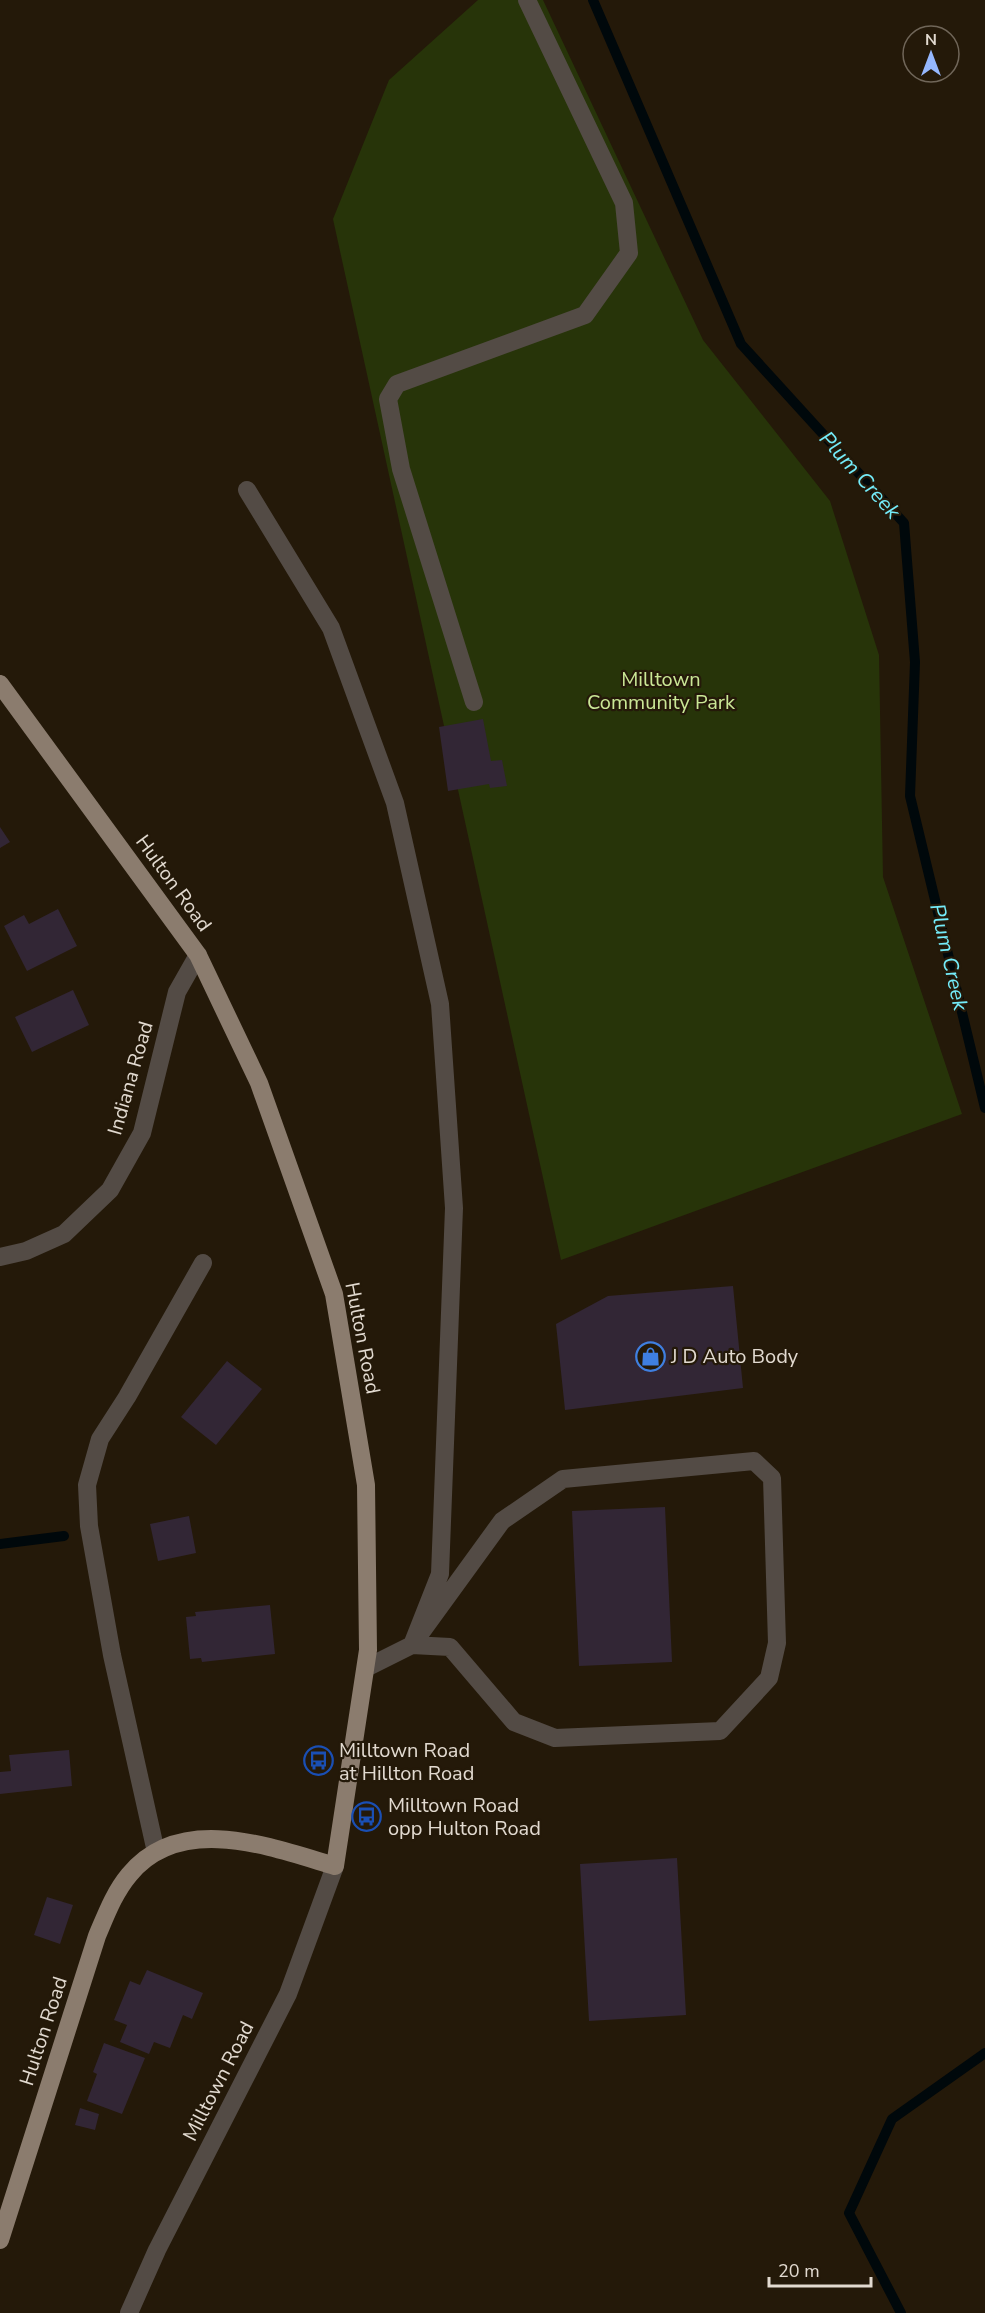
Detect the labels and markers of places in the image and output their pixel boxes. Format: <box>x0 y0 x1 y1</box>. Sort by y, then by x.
shop icon: J D Auto Body <box>634 1340 666 1372</box>
place label: J D Auto Body <box>670 1343 799 1370</box>
place label: Milltown Road at Hillton Road <box>339 1737 474 1787</box>
bus stop icon: Milltown Road at Hillton Road <box>302 1745 334 1777</box>
place label: Milltown Road opp Hulton Road <box>388 1792 541 1842</box>
bus stop icon: Milltown Road opp Hulton Road <box>351 1801 383 1833</box>

